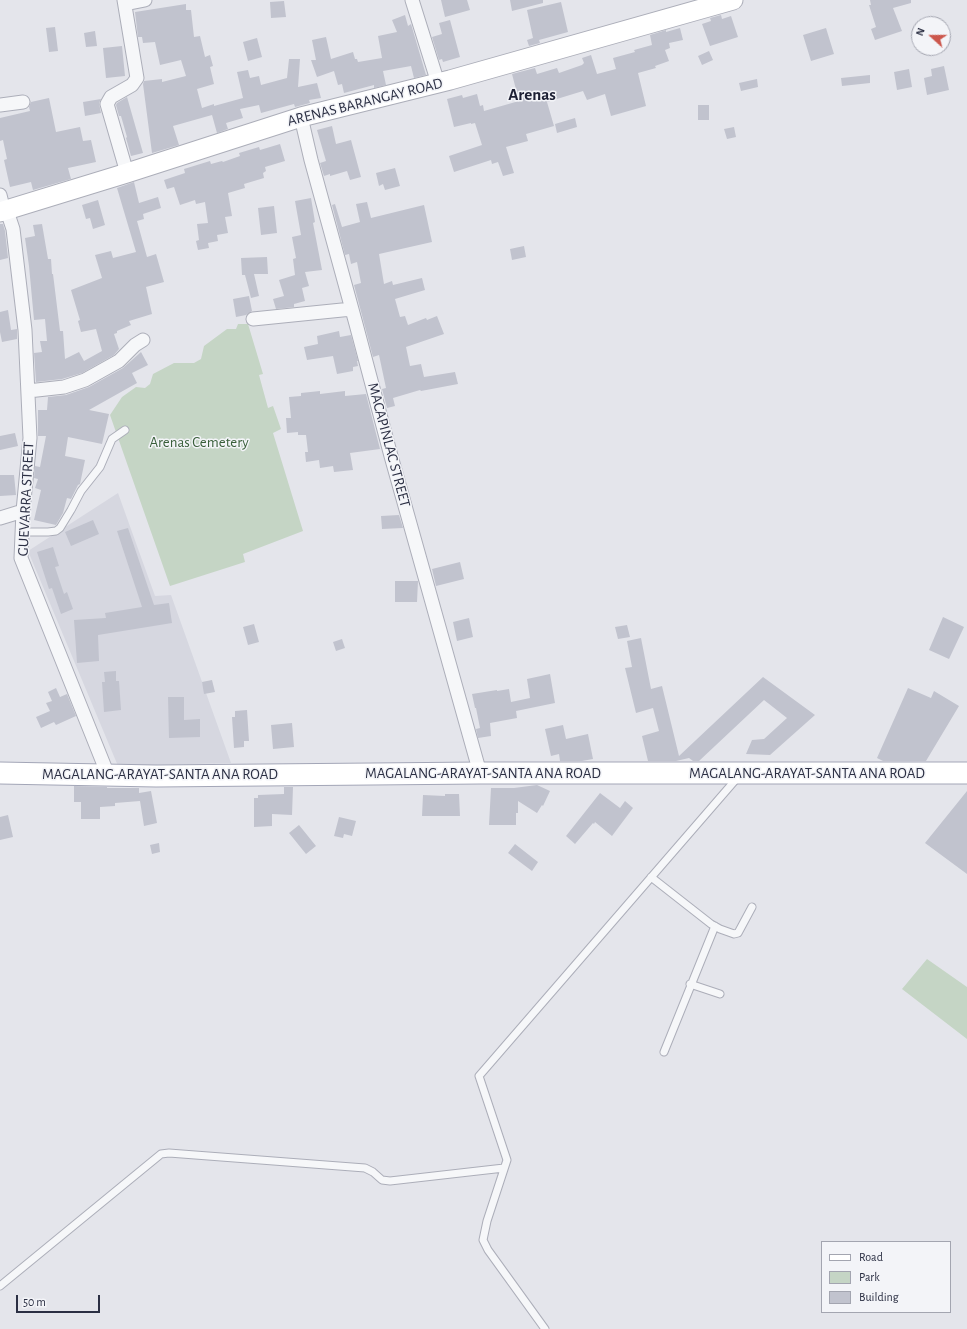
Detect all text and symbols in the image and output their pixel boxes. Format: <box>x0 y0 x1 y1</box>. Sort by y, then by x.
north arrow <box>911 16 951 56</box>
text: N <box>914 26 927 37</box>
street label: ARENAS BARANGAY ROAD <box>285 74 445 130</box>
district label: Arenas <box>508 85 556 105</box>
street label: MACAPINLAC STREET <box>364 381 414 509</box>
park label: Arenas Cemetery <box>149 433 249 451</box>
street label: GUEVARRA STREET <box>14 441 38 557</box>
street label: MAGALANG-ARAYAT-SANTA ANA ROAD <box>365 764 601 782</box>
street label: MAGALANG-ARAYAT-SANTA ANA ROAD <box>689 764 925 782</box>
street label: MAGALANG-ARAYAT-SANTA ANA ROAD <box>42 765 278 783</box>
legend <box>821 1241 951 1313</box>
text: Road <box>859 1251 883 1263</box>
text: Park <box>859 1271 880 1283</box>
scale bar <box>18 1287 102 1313</box>
text: Building <box>859 1291 899 1303</box>
text: 50 m <box>23 1296 46 1308</box>

